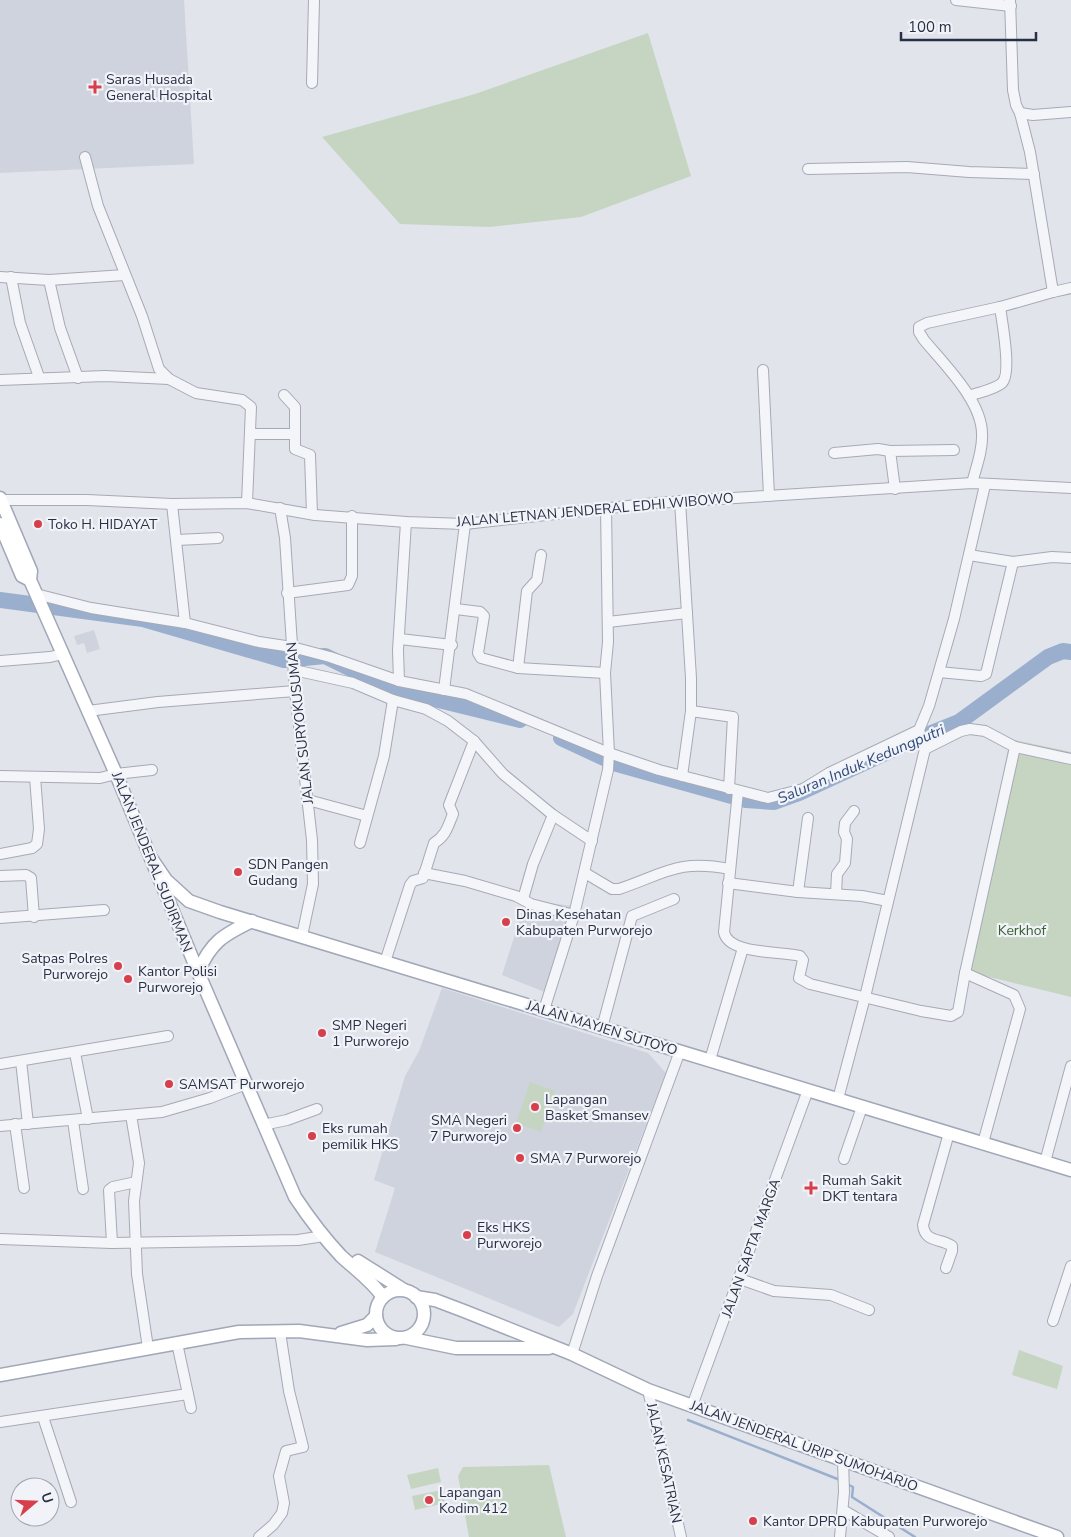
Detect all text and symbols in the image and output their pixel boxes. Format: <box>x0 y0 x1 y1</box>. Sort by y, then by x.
scale bar <box>901 10 1036 42</box>
text: 100 m <box>908 17 952 37</box>
place label: Saras Husada General Hospital <box>106 70 213 105</box>
marker: Saras Husada General Hospital <box>88 80 102 94</box>
street label: JALAN LETNAN JENDERAL EDHI WIBOWO <box>455 488 734 532</box>
place label: Toko H. HIDAYAT <box>48 515 158 534</box>
marker: Toko H. HIDAYAT <box>32 518 44 530</box>
street label: JALAN SURYOKUSUMAN <box>282 641 318 806</box>
water label: Saluran Induk Kedungputri <box>774 720 948 808</box>
street label: JALAN JENDERAL SUDIRMAN <box>107 768 197 955</box>
place label: SDN Pangen Gudang <box>248 855 328 890</box>
marker: SDN Pangen Gudang <box>232 866 244 878</box>
place label: Dinas Kesehatan Kabupaten Purworejo <box>516 905 653 940</box>
marker: Dinas Kesehatan Kabupaten Purworejo <box>500 916 512 928</box>
park label: Kerkhof <box>998 921 1047 940</box>
place label: Satpas Polres Purworejo <box>22 949 108 984</box>
marker: Satpas Polres Purworejo <box>112 960 124 972</box>
place label: Kantor Polisi Purworejo <box>138 962 217 997</box>
marker: Kantor Polisi Purworejo <box>122 973 134 985</box>
street label: JALAN MAYJEN SUTOYO <box>523 996 680 1060</box>
place label: SMP Negeri 1 Purworejo <box>332 1016 409 1051</box>
marker: SMP Negeri 1 Purworejo <box>316 1027 328 1039</box>
place label: SAMSAT Purworejo <box>179 1075 305 1094</box>
marker: SAMSAT Purworejo <box>163 1078 175 1090</box>
place label: Lapangan Basket Smansev <box>545 1090 649 1125</box>
marker: Lapangan Basket Smansev <box>529 1101 541 1113</box>
place label: SMA Negeri 7 Purworejo <box>430 1111 507 1146</box>
place label: Eks rumah pemilik HKS <box>322 1119 399 1154</box>
marker: SMA Negeri 7 Purworejo <box>511 1122 523 1134</box>
marker: Eks rumah pemilik HKS <box>306 1130 318 1142</box>
place label: SMA 7 Purworejo <box>530 1149 642 1168</box>
marker: SMA 7 Purworejo <box>514 1152 526 1164</box>
place label: Rumah Sakit DKT tentara <box>822 1171 901 1206</box>
street label: JALAN SAPTA MARGA <box>717 1176 785 1321</box>
marker: Rumah Sakit DKT tentara <box>804 1181 818 1195</box>
place label: Eks HKS Purworejo <box>477 1218 542 1253</box>
marker: Eks HKS Purworejo <box>461 1229 473 1241</box>
street label: JALAN JENDERAL URIP SUMOHARJO <box>687 1396 921 1496</box>
street label: JALAN KESATRIAN <box>642 1400 686 1525</box>
north arrow <box>10 1477 60 1527</box>
place label: Lapangan Kodim 412 <box>439 1483 508 1518</box>
text: U <box>36 1490 57 1506</box>
marker: Lapangan Kodim 412 <box>423 1494 435 1506</box>
place label: Kantor DPRD Kabupaten Purworejo <box>763 1512 988 1531</box>
marker: Kantor DPRD Kabupaten Purworejo <box>747 1515 759 1527</box>

